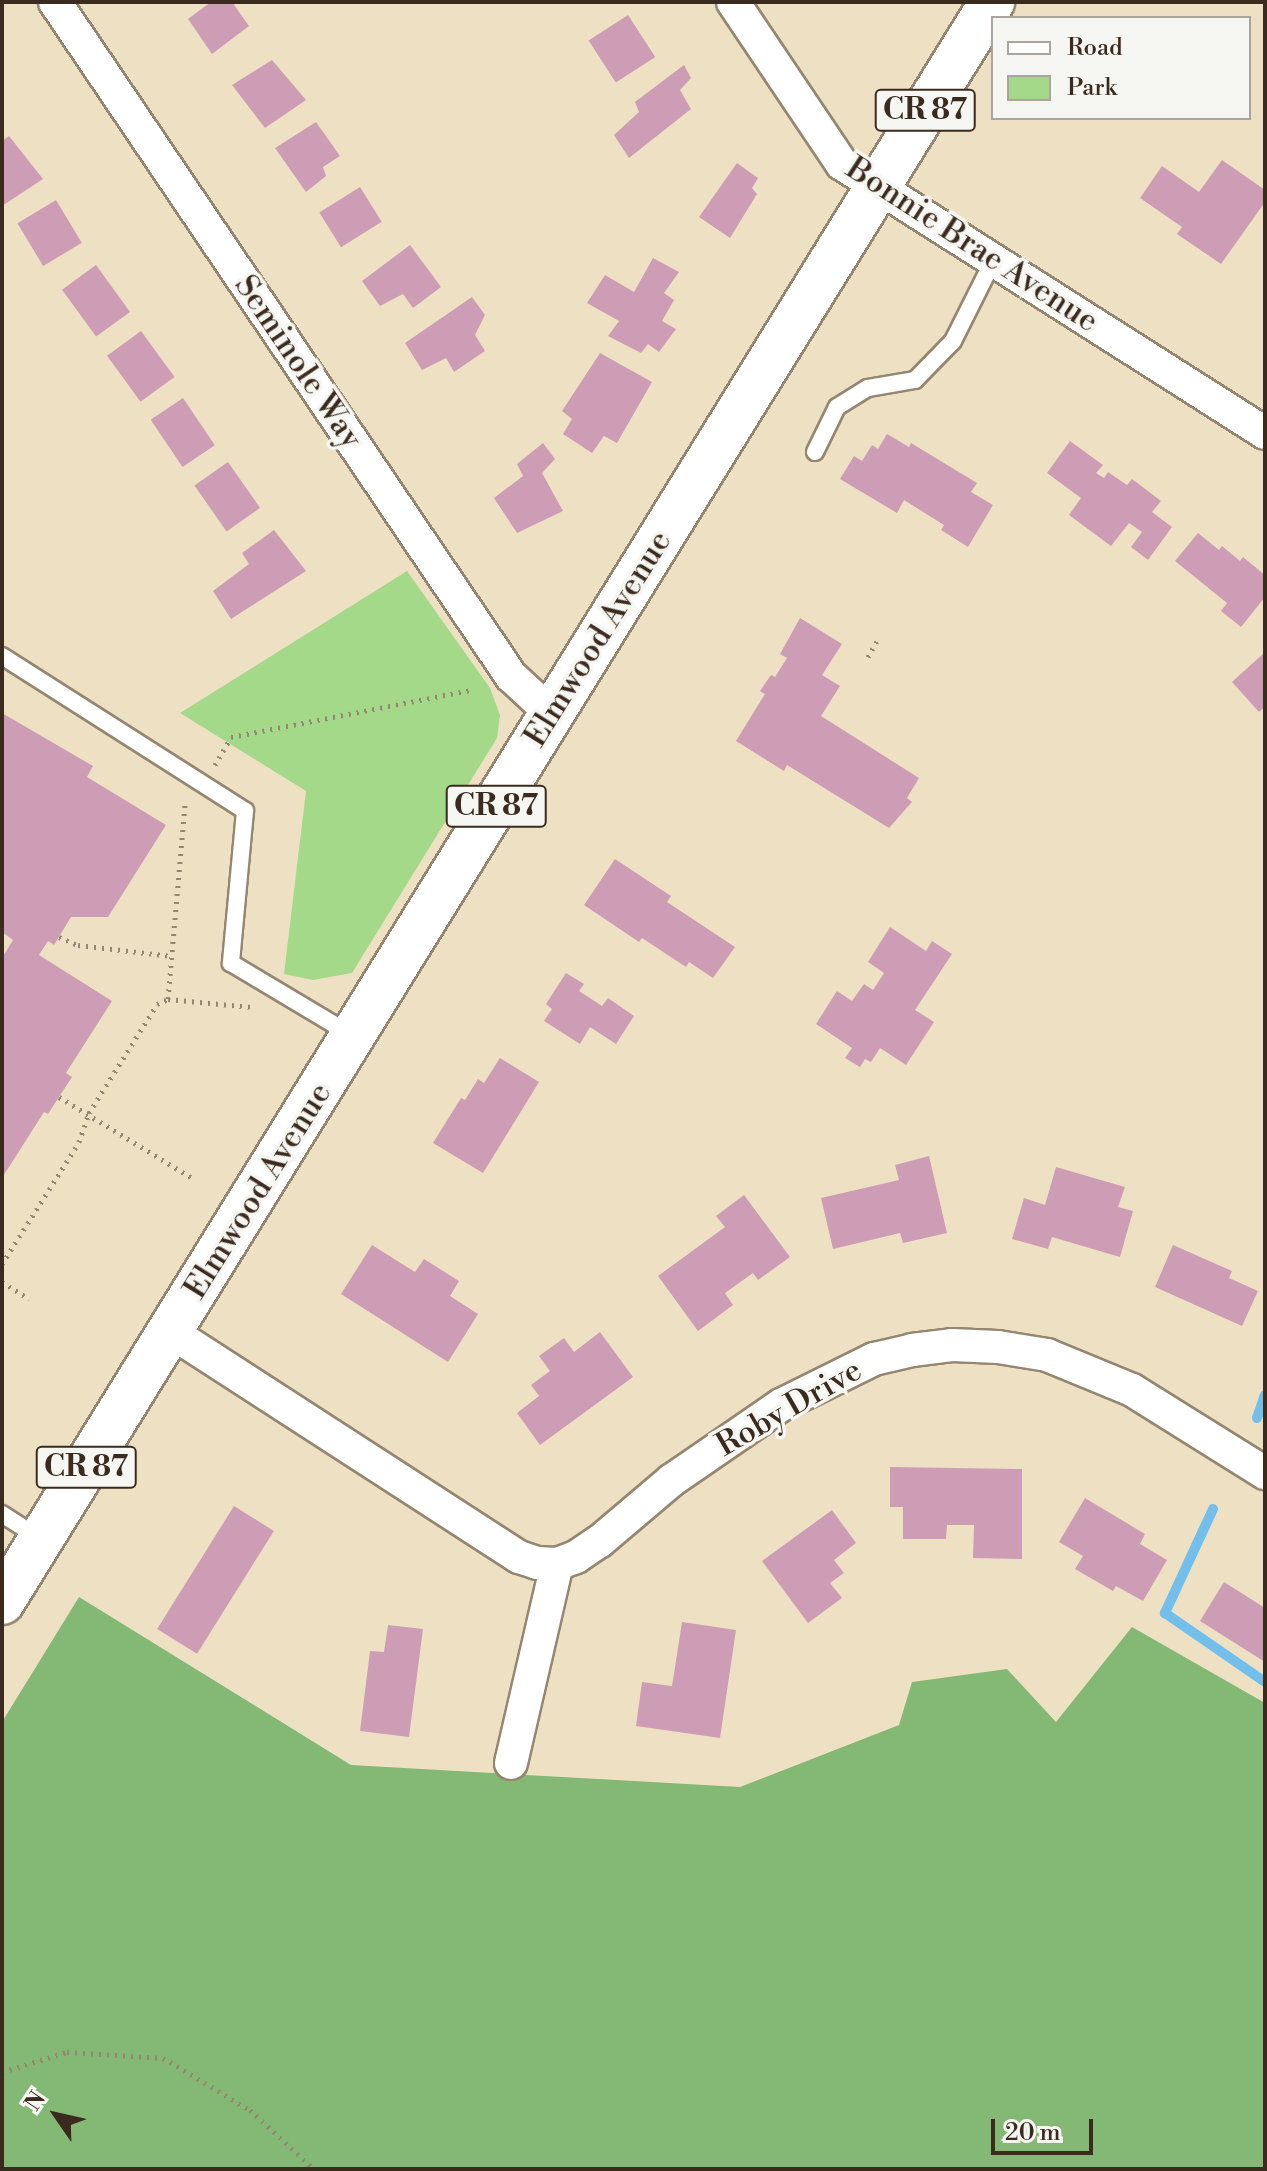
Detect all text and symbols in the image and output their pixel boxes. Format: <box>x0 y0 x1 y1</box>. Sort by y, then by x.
legend <box>991 16 1251 120</box>
text: Road <box>1067 33 1123 63</box>
text: Park <box>1067 73 1117 103</box>
road number: CR 87 <box>873 84 977 136</box>
street label: Bonnie Brae Avenue <box>839 149 1105 341</box>
street label: Seminole Way <box>226 268 370 456</box>
street label: Elmwood Avenue <box>516 524 680 754</box>
road number: CR 87 <box>444 780 548 832</box>
street label: Elmwood Avenue <box>176 1076 340 1306</box>
street label: Roby Drive <box>710 1351 868 1465</box>
road number: CR 87 <box>34 1441 138 1493</box>
north arrow <box>16 2075 96 2155</box>
text: N <box>20 2087 52 2116</box>
scale bar <box>995 2103 1097 2153</box>
text: 20 m <box>1005 2118 1061 2148</box>

